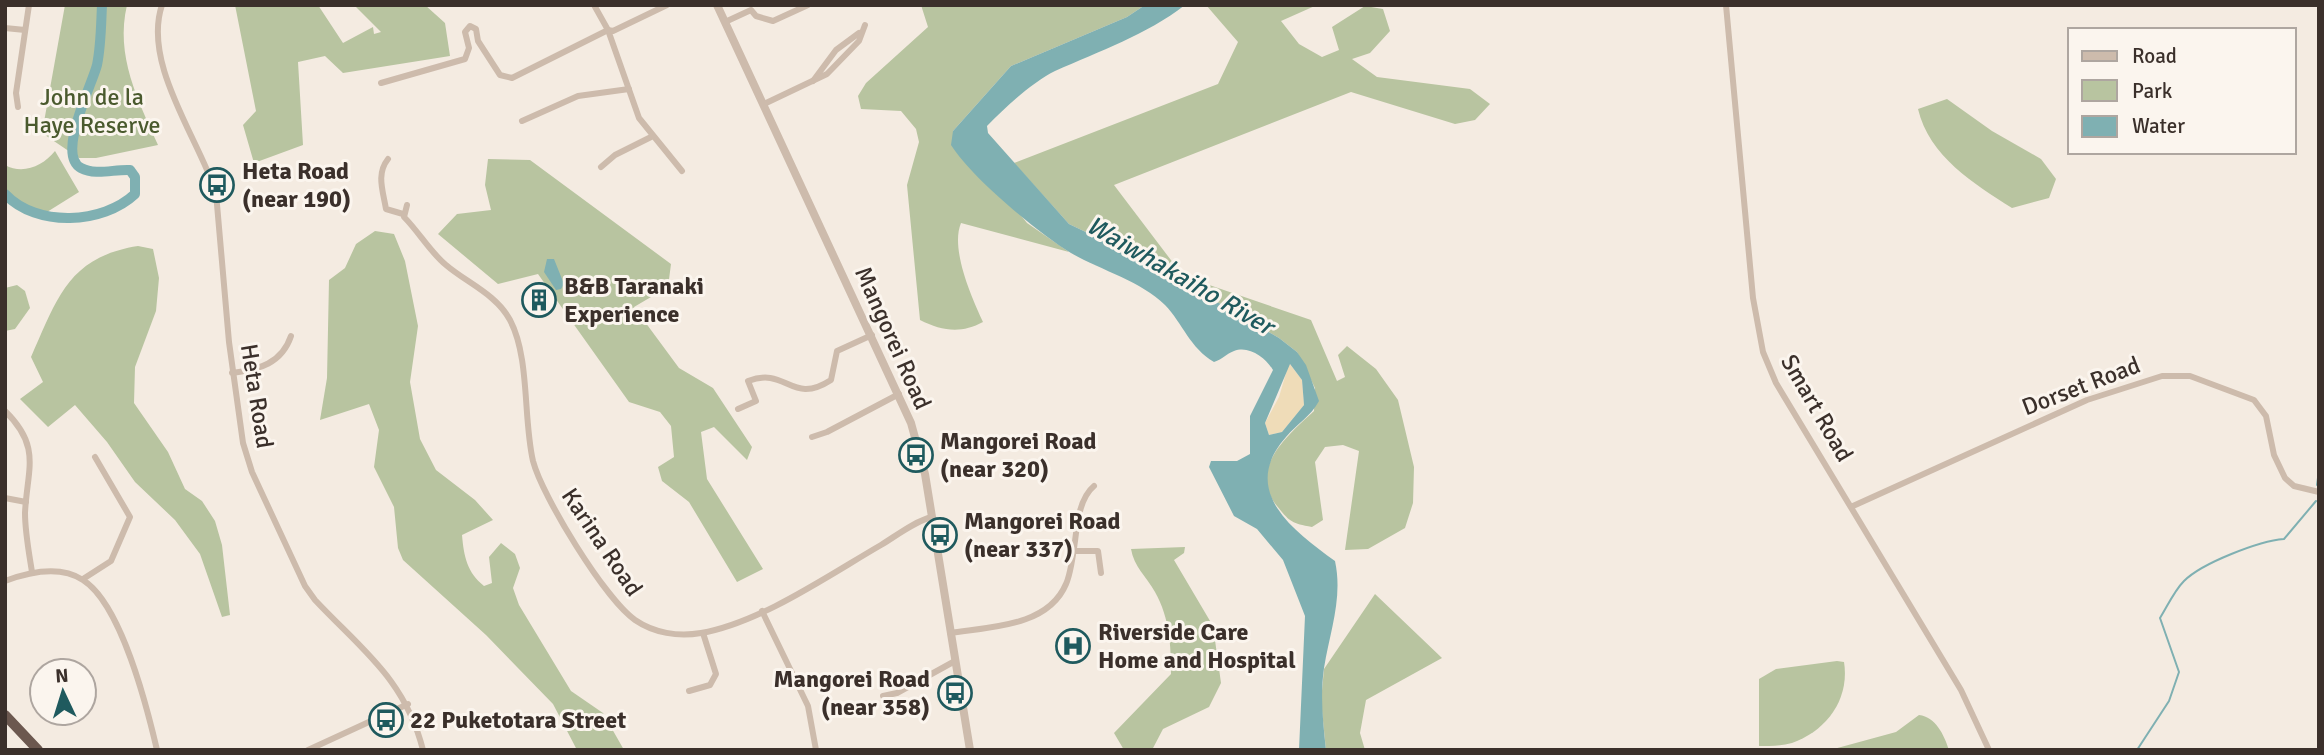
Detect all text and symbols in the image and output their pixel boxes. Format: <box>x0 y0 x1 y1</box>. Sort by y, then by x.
legend <box>2068 28 2296 154</box>
text: Road <box>2132 43 2177 69</box>
text: Park <box>2132 78 2173 104</box>
park label: John de la Haye Reserve <box>23 82 161 140</box>
text: Water <box>2132 113 2185 139</box>
place label: Heta Road (near 190) <box>242 156 351 214</box>
bus stop icon: Heta Road (near 190) <box>198 166 236 204</box>
water label: Waiwhakaiho River <box>1081 210 1282 344</box>
street label: Mangorei Road <box>848 262 938 414</box>
place label: B&B Taranaki Experience <box>564 271 704 329</box>
building icon: B&B Taranaki Experience <box>520 281 558 319</box>
street label: Heta Road <box>234 342 280 450</box>
street label: Smart Road <box>1774 349 1860 467</box>
street label: Dorset Road <box>2018 350 2144 422</box>
place label: Mangorei Road (near 320) <box>940 426 1096 484</box>
bus stop icon: Mangorei Road (near 320) <box>897 436 935 474</box>
street label: Karina Road <box>555 482 649 602</box>
place label: Mangorei Road (near 337) <box>964 506 1120 564</box>
bus stop icon: Mangorei Road (near 337) <box>921 516 959 554</box>
place label: Riverside Care Home and Hospital <box>1098 617 1296 675</box>
hospital icon: Riverside Care Home and Hospital <box>1054 627 1092 665</box>
north arrow <box>28 657 98 727</box>
text: N <box>54 664 69 688</box>
place label: Mangorei Road (near 358) <box>774 664 930 722</box>
bus stop icon: Mangorei Road (near 358) <box>936 674 974 712</box>
bus stop icon: 22 Puketotara Street <box>367 701 405 739</box>
place label: 22 Puketotara Street <box>410 705 626 735</box>

